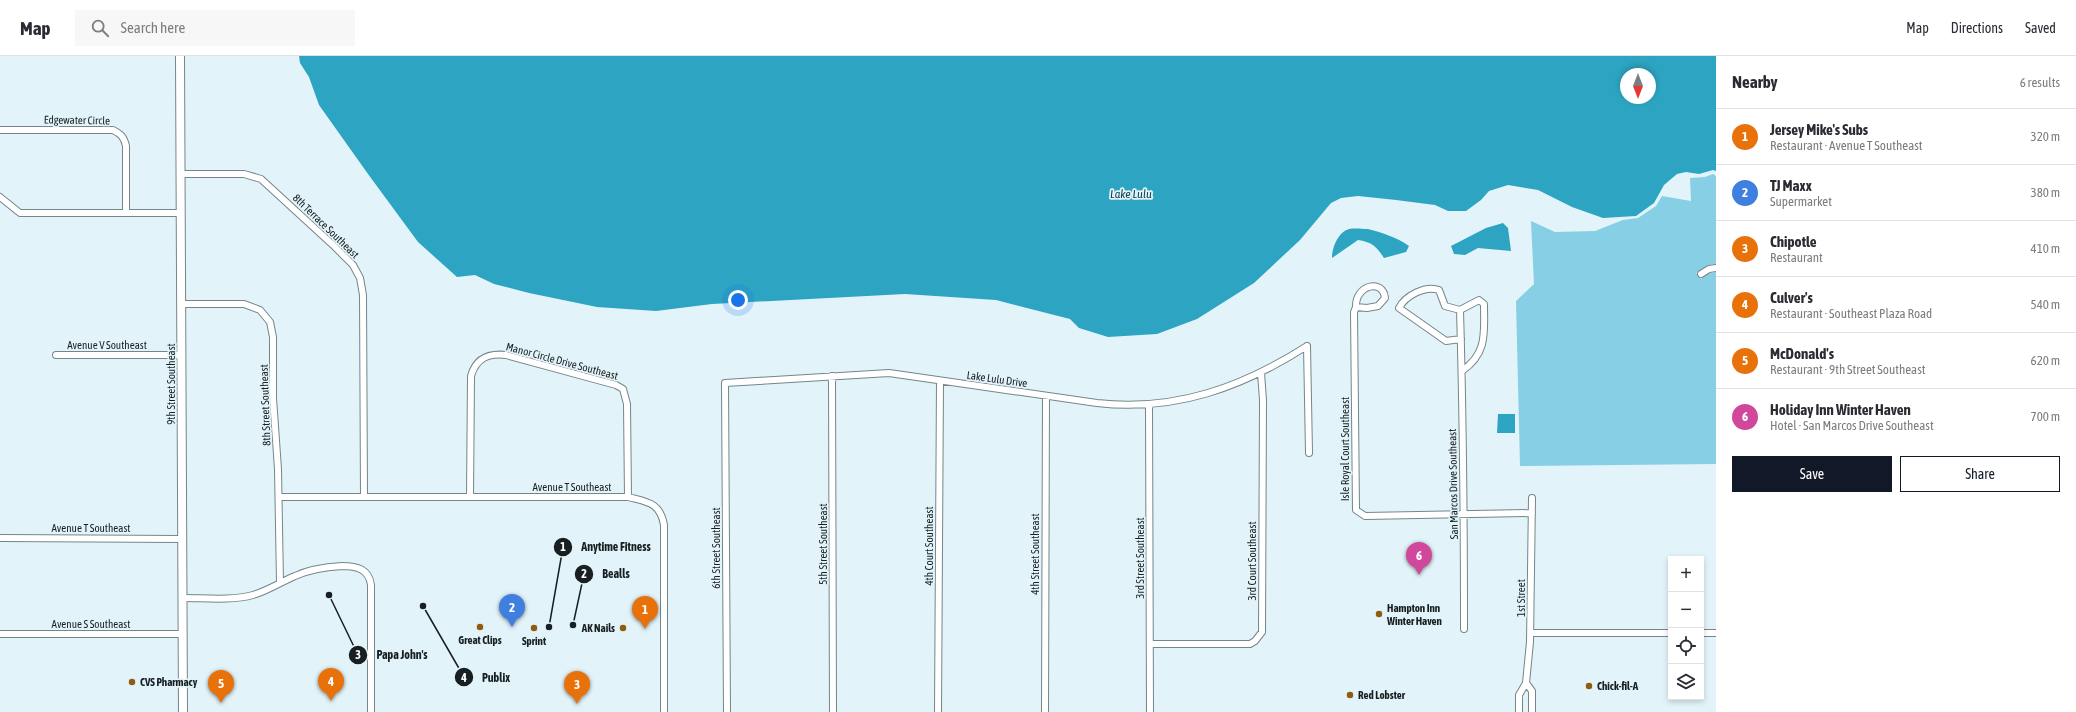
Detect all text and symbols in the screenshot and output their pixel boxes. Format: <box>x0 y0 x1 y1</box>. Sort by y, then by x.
search box <box>75 10 355 46</box>
text: Map <box>20 17 51 39</box>
icon: search <box>89 17 111 39</box>
text: Search here <box>121 19 185 36</box>
text: Map <box>1906 20 1929 36</box>
text: Directions <box>1951 20 2003 36</box>
text: Saved <box>2025 20 2056 36</box>
north arrow <box>1620 68 1656 104</box>
text: Nearby <box>1732 72 1778 92</box>
text: 6 results <box>2020 75 2060 90</box>
street label: Edgewater Circle <box>44 113 110 127</box>
text: Jersey Mike's Subs <box>1770 121 1868 138</box>
text: 1 <box>1742 129 1748 144</box>
text: 320 m <box>2031 129 2060 144</box>
text: Restaurant · Avenue T Southeast <box>1770 138 1923 153</box>
text: TJ Maxx <box>1770 177 1812 194</box>
text: 2 <box>1742 185 1748 200</box>
text: 380 m <box>2031 185 2060 200</box>
water label: Lake Lulu <box>1110 187 1152 201</box>
street label: 8th Terrace Southeast <box>291 191 361 261</box>
text: Supermarket <box>1770 194 1832 209</box>
text: Chipotle <box>1770 233 1817 250</box>
text: 3 <box>1742 241 1748 256</box>
text: 410 m <box>2031 241 2060 256</box>
text: Restaurant <box>1770 250 1823 265</box>
text: Culver's <box>1770 289 1813 306</box>
your location <box>728 290 748 310</box>
text: 4 <box>1742 297 1748 312</box>
text: 540 m <box>2031 297 2060 312</box>
text: Restaurant · Southeast Plaza Road <box>1770 306 1932 321</box>
street label: Avenue V Southeast <box>67 339 147 351</box>
street label: Manor Circle Drive Southeast <box>505 340 619 382</box>
street label: 9th Street Southeast <box>165 343 177 425</box>
text: McDonald's <box>1770 345 1834 362</box>
text: 5 <box>1742 353 1748 368</box>
text: 620 m <box>2031 353 2060 368</box>
text: Restaurant · 9th Street Southeast <box>1770 362 1926 377</box>
street label: 8th Street Southeast <box>258 364 272 446</box>
street label: Lake Lulu Drive <box>966 369 1028 389</box>
street label: Isle Royal Court Southeast <box>1339 397 1351 501</box>
text: Holiday Inn Winter Haven <box>1770 401 1911 418</box>
text: 6 <box>1742 409 1748 424</box>
text: 700 m <box>2031 409 2060 424</box>
text: Hotel · San Marcos Drive Southeast <box>1770 418 1934 433</box>
street label: San Marcos Drive Southeast <box>1446 429 1460 539</box>
button: Save <box>1732 456 1892 492</box>
button: Share <box>1900 456 2060 492</box>
street label: Avenue T Southeast <box>532 481 612 493</box>
street label: 5th Street Southeast <box>817 503 829 585</box>
street label: 4th Court Southeast <box>923 506 935 586</box>
street label: 6th Street Southeast <box>710 507 722 589</box>
street label: 4th Street Southeast <box>1029 513 1041 595</box>
street label: 3rd Street Southeast <box>1134 517 1146 599</box>
street label: 3rd Court Southeast <box>1246 521 1258 601</box>
street label: Avenue T Southeast <box>51 522 131 534</box>
callout: Anytime Fitness <box>553 535 659 559</box>
text: 1 <box>560 540 566 554</box>
text: Anytime Fitness <box>580 540 651 554</box>
pin: 6 <box>1406 542 1432 575</box>
map controls <box>1668 556 1704 700</box>
button: + <box>1668 556 1704 592</box>
callout: Bealls <box>574 562 637 586</box>
text: 2 <box>581 567 587 581</box>
text: Bealls <box>602 567 630 581</box>
street label: 1st Street <box>1515 579 1527 617</box>
button: − <box>1668 592 1704 628</box>
pin: 2 <box>499 594 525 627</box>
pin: 1 <box>632 596 658 629</box>
place label: Hampton Inn Winter Haven <box>1386 602 1442 627</box>
marker: Hampton Inn Winter Haven <box>1374 609 1384 619</box>
street label: Avenue S Southeast <box>52 618 130 630</box>
marker: Great Clips <box>475 622 485 632</box>
place label: AK Nails <box>581 622 615 634</box>
marker: Sprint <box>529 623 539 633</box>
marker: AK Nails <box>618 623 628 633</box>
button: locate <box>1668 628 1704 664</box>
place label: Great Clips <box>458 634 502 646</box>
place label: Sprint <box>522 635 547 647</box>
callout: Papa John's <box>348 643 436 667</box>
text: 3 <box>355 648 361 662</box>
text: Papa John's <box>376 648 428 662</box>
button: layers <box>1668 664 1704 700</box>
callout: Publix <box>454 665 518 689</box>
pin: 4 <box>318 668 344 701</box>
pin: 5 <box>208 670 234 703</box>
text: 4 <box>460 671 467 685</box>
text: Publix <box>482 671 510 685</box>
pin: 3 <box>564 671 590 704</box>
place label: CVS Pharmacy <box>140 676 198 688</box>
marker: CVS Pharmacy <box>127 677 137 687</box>
place label: Chick-fil-A <box>1597 680 1639 692</box>
marker: Chick-fil-A <box>1584 681 1594 691</box>
place label: Red Lobster <box>1358 689 1406 701</box>
marker: Red Lobster <box>1345 690 1355 700</box>

